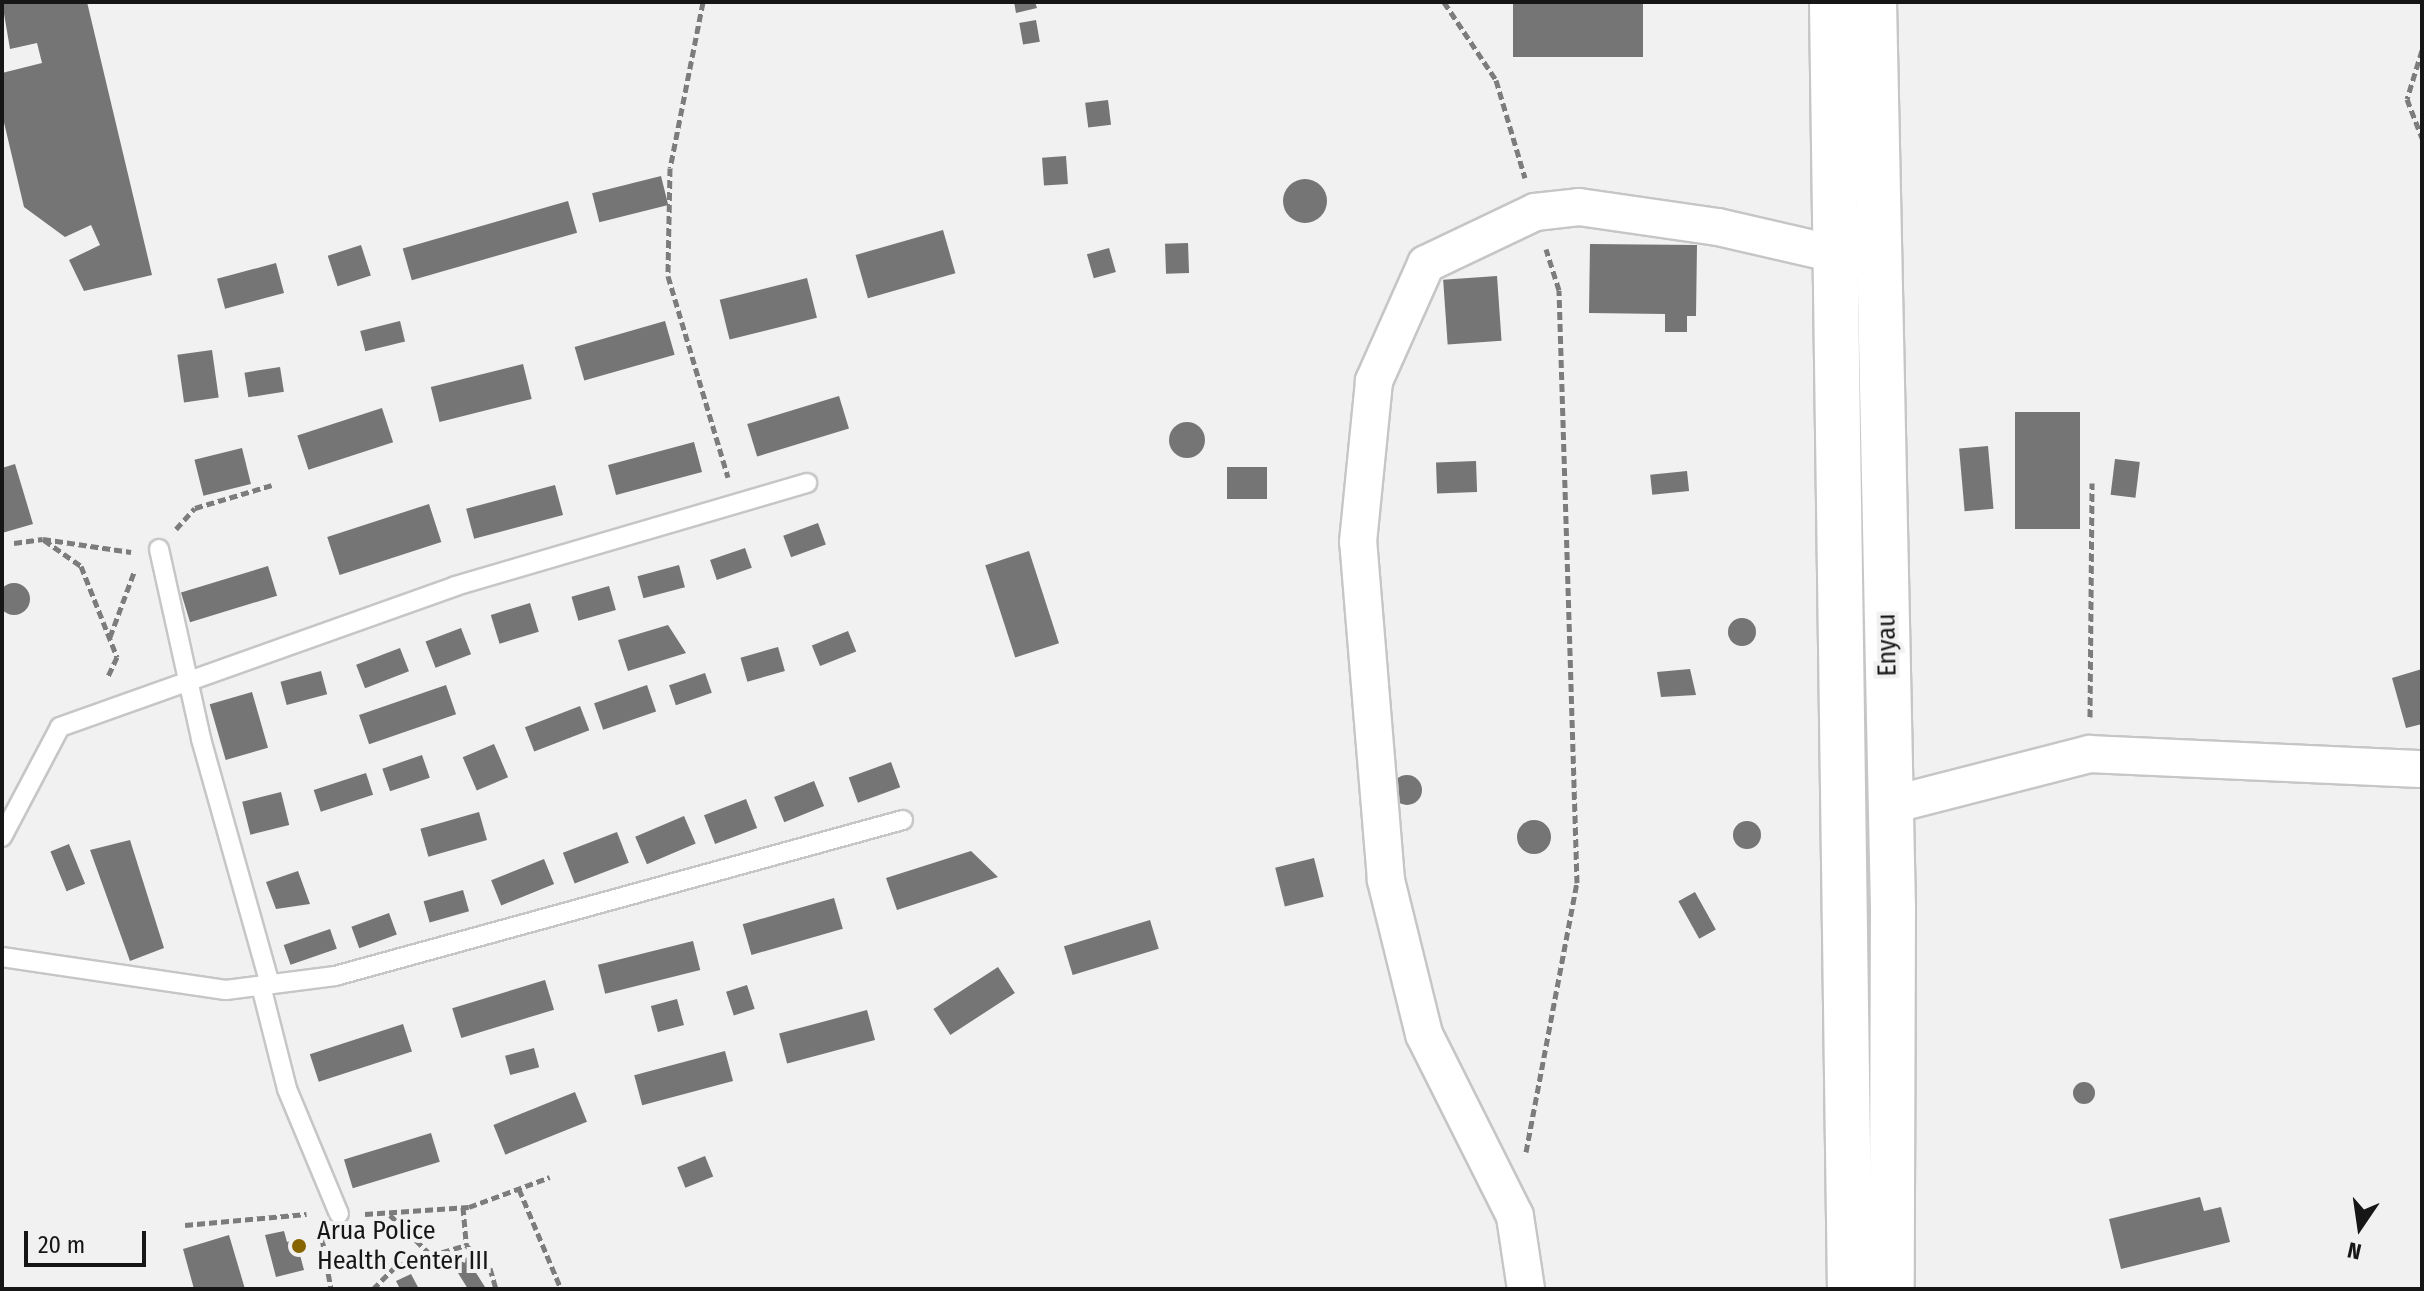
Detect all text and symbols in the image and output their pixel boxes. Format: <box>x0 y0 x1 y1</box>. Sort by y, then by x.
street label: Enyau <box>1871 613 1903 677</box>
north arrow <box>2320 1187 2400 1267</box>
scale bar <box>28 1215 150 1265</box>
place label: Arua Police Health Center III <box>317 1215 489 1276</box>
text: 20 m <box>38 1231 85 1259</box>
marker: Arua Police Health Center III <box>288 1235 310 1257</box>
text: N <box>2345 1236 2364 1266</box>

